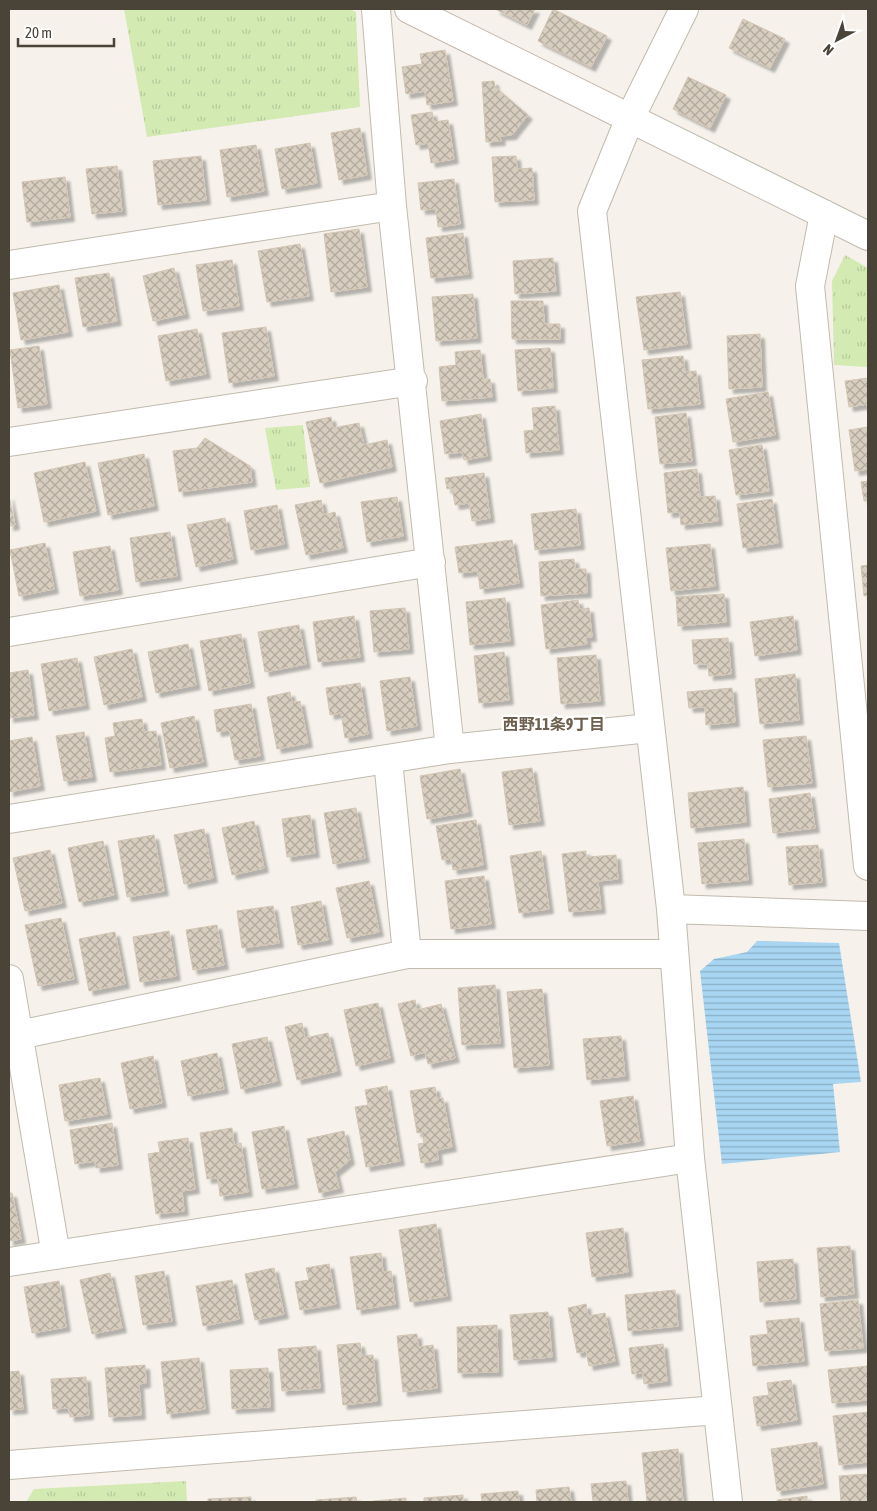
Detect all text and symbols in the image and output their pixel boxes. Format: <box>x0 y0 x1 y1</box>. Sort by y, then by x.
scale bar <box>18 15 114 47</box>
north arrow <box>812 15 862 65</box>
text: 20 m <box>25 24 52 41</box>
text: N <box>820 41 837 59</box>
district label: 西野11条9丁目 <box>503 715 605 733</box>

